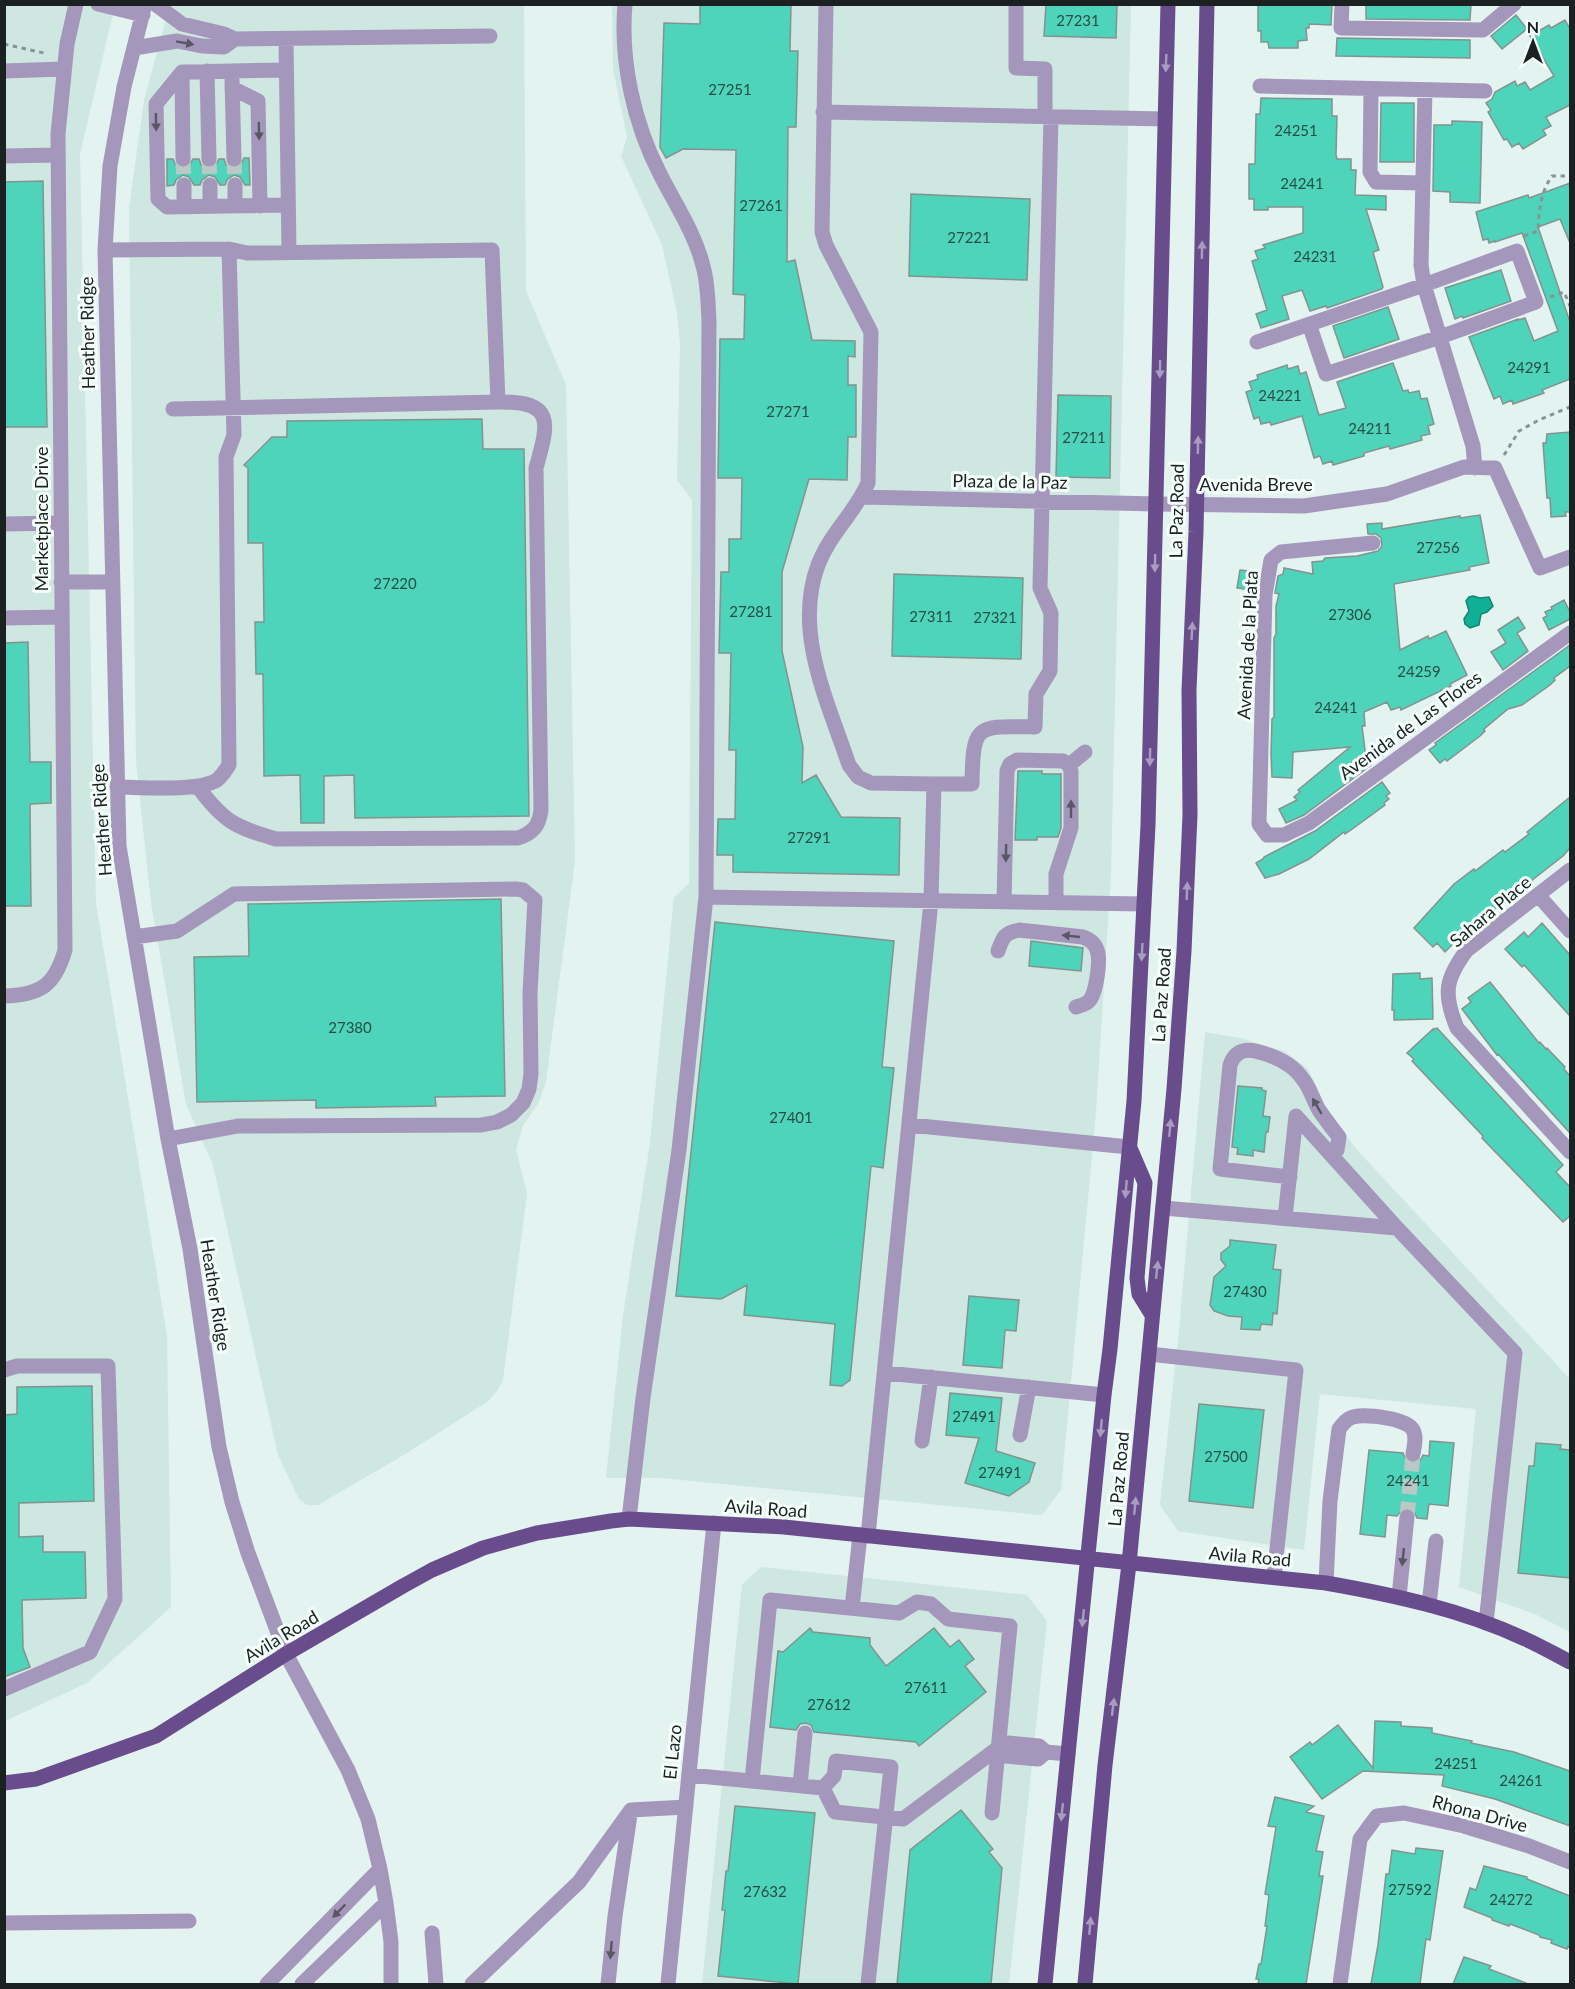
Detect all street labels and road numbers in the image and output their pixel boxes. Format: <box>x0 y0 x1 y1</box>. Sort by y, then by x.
street label: Heather Ridge <box>75 276 99 390</box>
street label: Marketplace Drive <box>30 446 52 592</box>
street label: La Paz Road <box>1164 463 1188 559</box>
street label: Plaza de la Paz <box>952 469 1068 493</box>
street label: Avenida Breve <box>1199 473 1313 495</box>
street label: Avenida de la Plata <box>1232 570 1262 720</box>
street label: Avenida de Las Flores <box>1334 666 1486 784</box>
street label: Heather Ridge <box>86 763 116 877</box>
street label: Sahara Place <box>1445 871 1535 951</box>
street label: La Paz Road <box>1147 947 1175 1043</box>
street label: Heather Ridge <box>196 1238 236 1352</box>
street label: La Paz Road <box>1103 1431 1133 1527</box>
street label: Avila Road <box>724 1494 808 1522</box>
street label: Avila Road <box>1208 1541 1292 1571</box>
street label: Avila Road <box>240 1605 322 1667</box>
street label: El Lazo <box>658 1723 686 1781</box>
street label: Rhona Drive <box>1430 1790 1530 1836</box>

